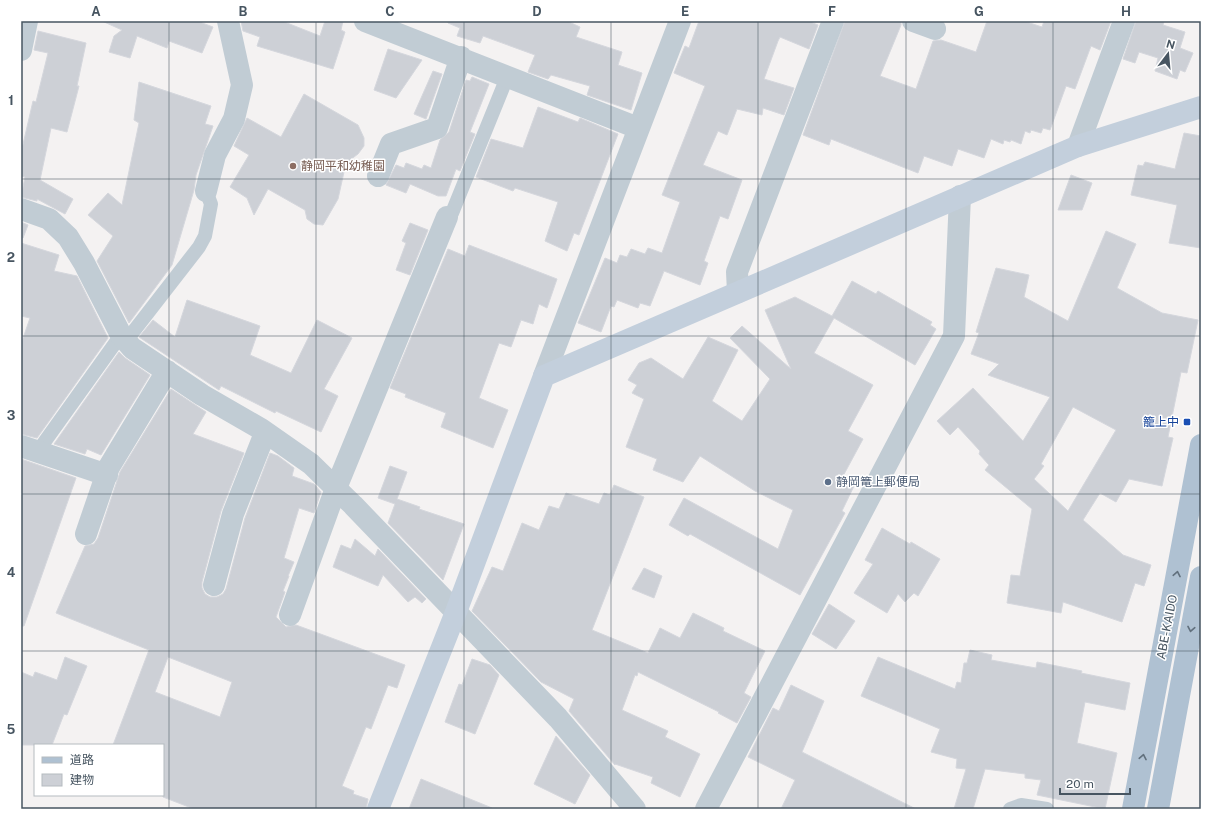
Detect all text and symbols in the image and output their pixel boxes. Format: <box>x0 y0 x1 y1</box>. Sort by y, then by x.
text: A <box>91 4 101 19</box>
text: B <box>239 4 248 19</box>
text: C <box>385 4 395 19</box>
text: D <box>532 4 542 19</box>
text: E <box>681 4 689 19</box>
text: F <box>828 4 836 19</box>
text: G <box>974 4 984 19</box>
text: H <box>1121 4 1131 19</box>
north arrow <box>1148 34 1188 74</box>
text: N <box>1165 37 1177 51</box>
text: 1 <box>8 93 14 108</box>
place label: 静岡平和幼稚園 <box>301 159 385 173</box>
marker: 静岡平和幼稚園 <box>288 161 298 171</box>
text: 2 <box>7 250 15 265</box>
text: 3 <box>7 408 16 423</box>
place label: 籠上中 <box>1143 415 1179 429</box>
marker: 籠上中 <box>1182 417 1192 427</box>
place label: 静岡篭上郵便局 <box>836 475 920 489</box>
marker: 静岡篭上郵便局 <box>823 477 833 487</box>
text: 4 <box>7 565 16 580</box>
one-way arrow <box>1172 571 1181 577</box>
street label: ABE-KAIDO <box>1154 593 1180 661</box>
one-way arrow <box>1187 626 1196 632</box>
text: 5 <box>7 722 16 737</box>
legend <box>34 744 164 796</box>
text: 道路 <box>70 753 94 767</box>
one-way arrow <box>1138 754 1147 760</box>
scale bar <box>1060 770 1130 796</box>
text: 建物 <box>70 773 94 787</box>
text: 20 m <box>1066 777 1094 791</box>

